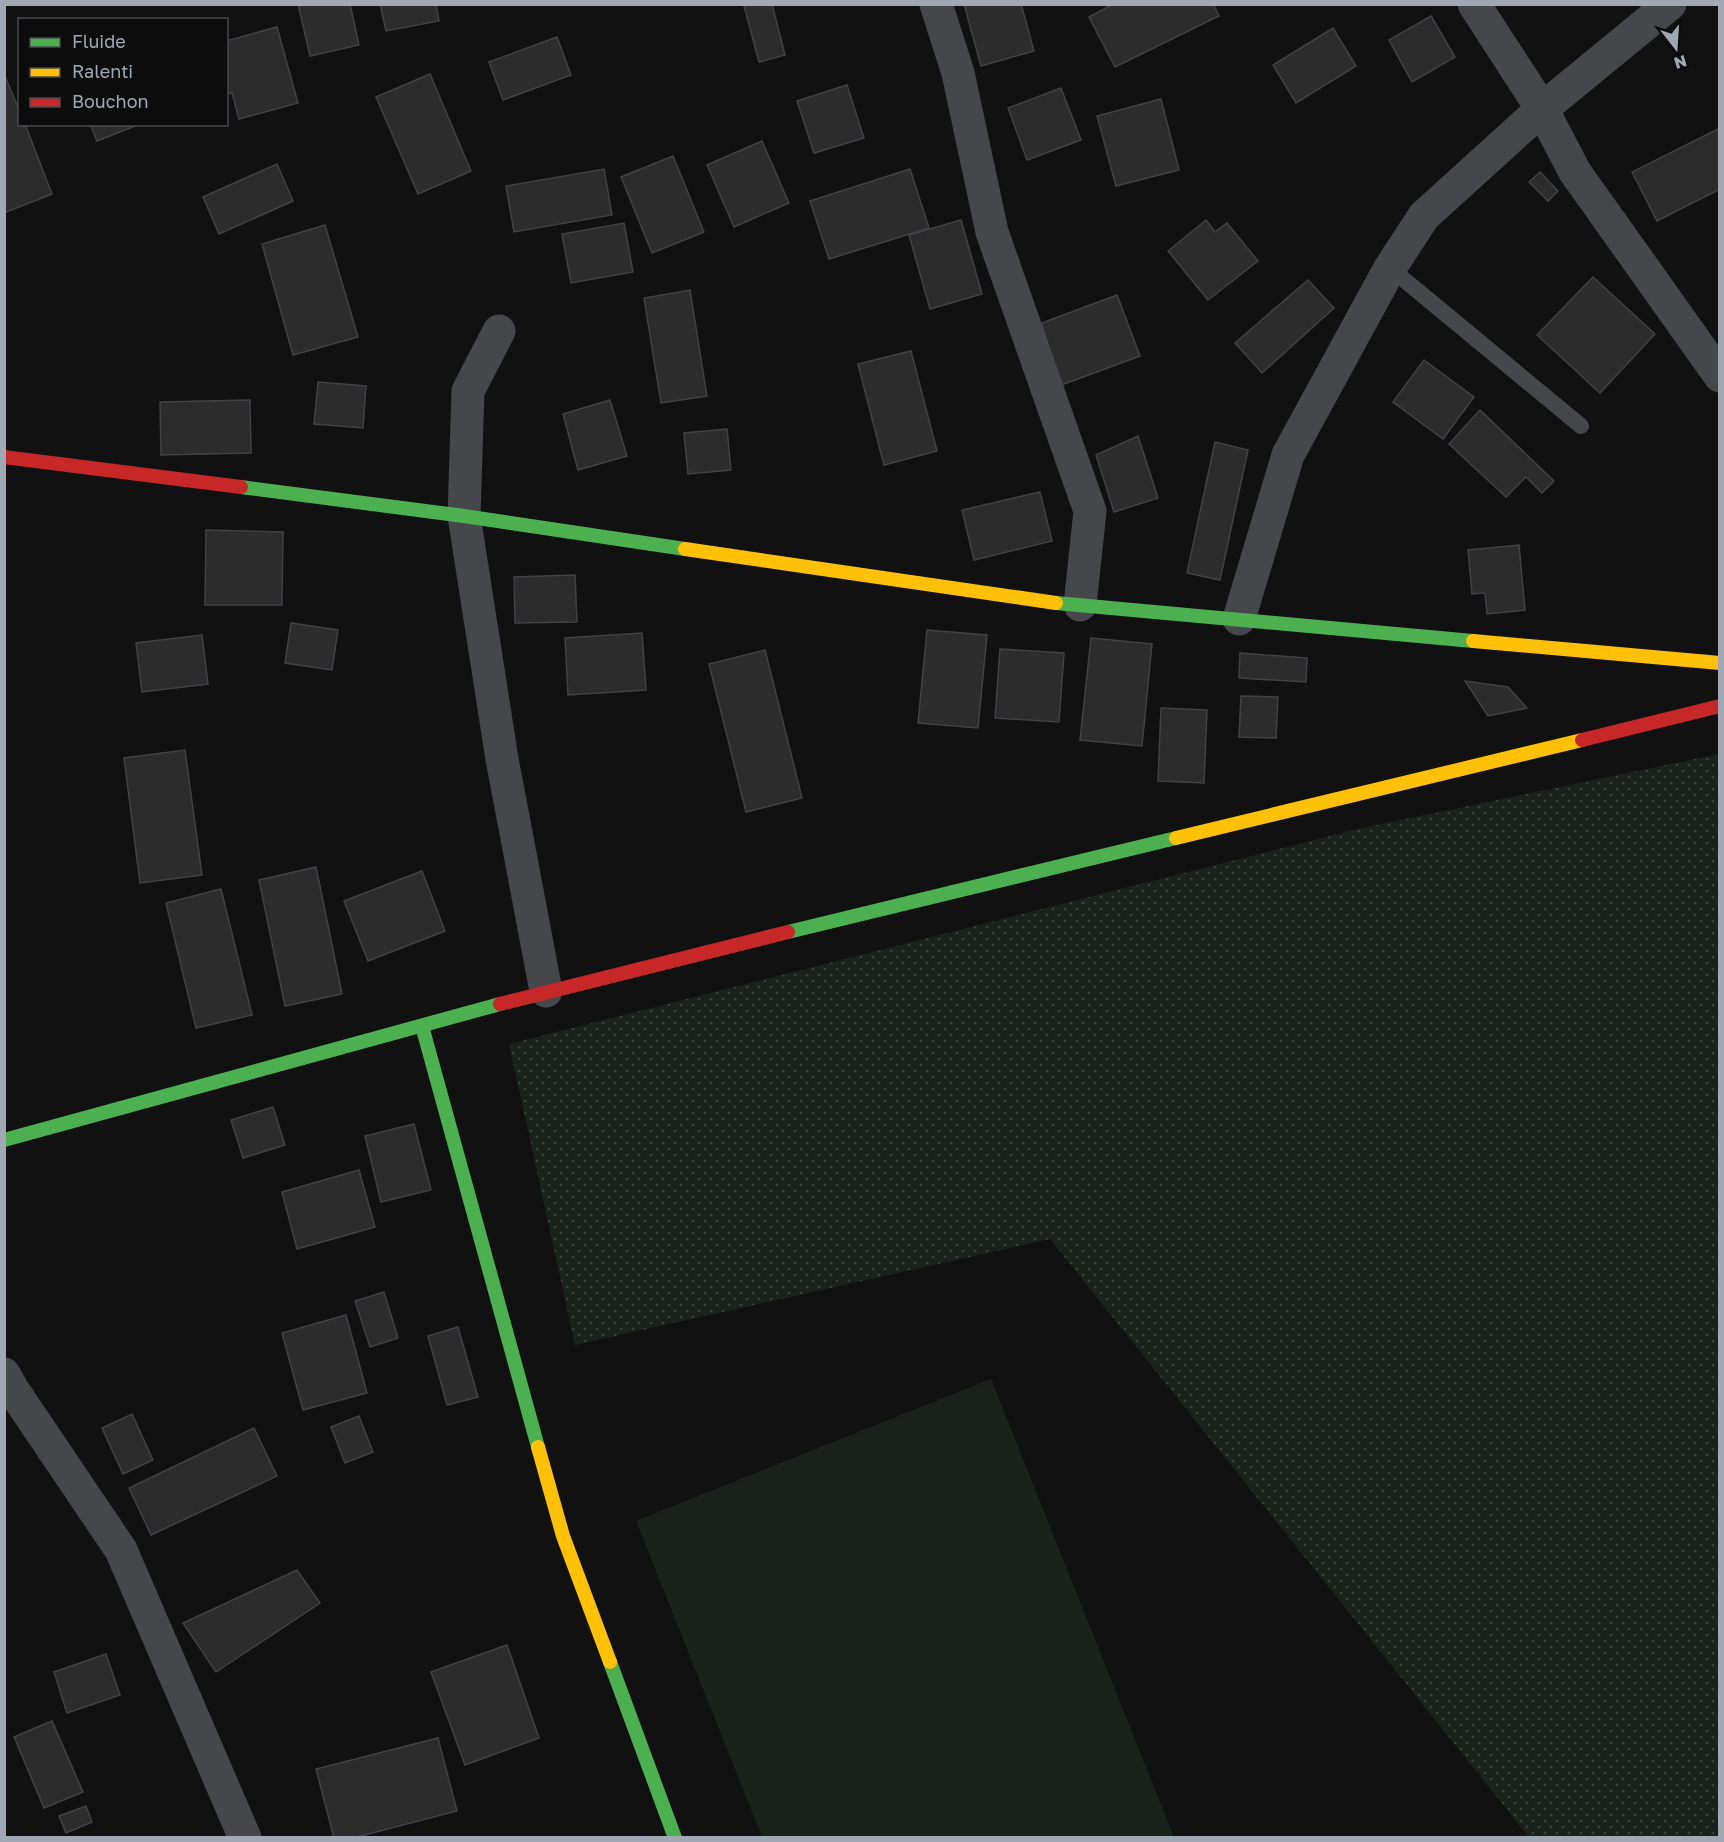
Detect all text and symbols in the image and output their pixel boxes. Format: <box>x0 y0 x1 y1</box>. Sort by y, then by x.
legend <box>18 18 228 126</box>
north arrow <box>1646 18 1706 78</box>
text: Fluide <box>72 30 126 52</box>
text: N <box>1672 51 1689 74</box>
text: Ralenti <box>72 60 133 82</box>
text: Bouchon <box>72 90 149 112</box>

